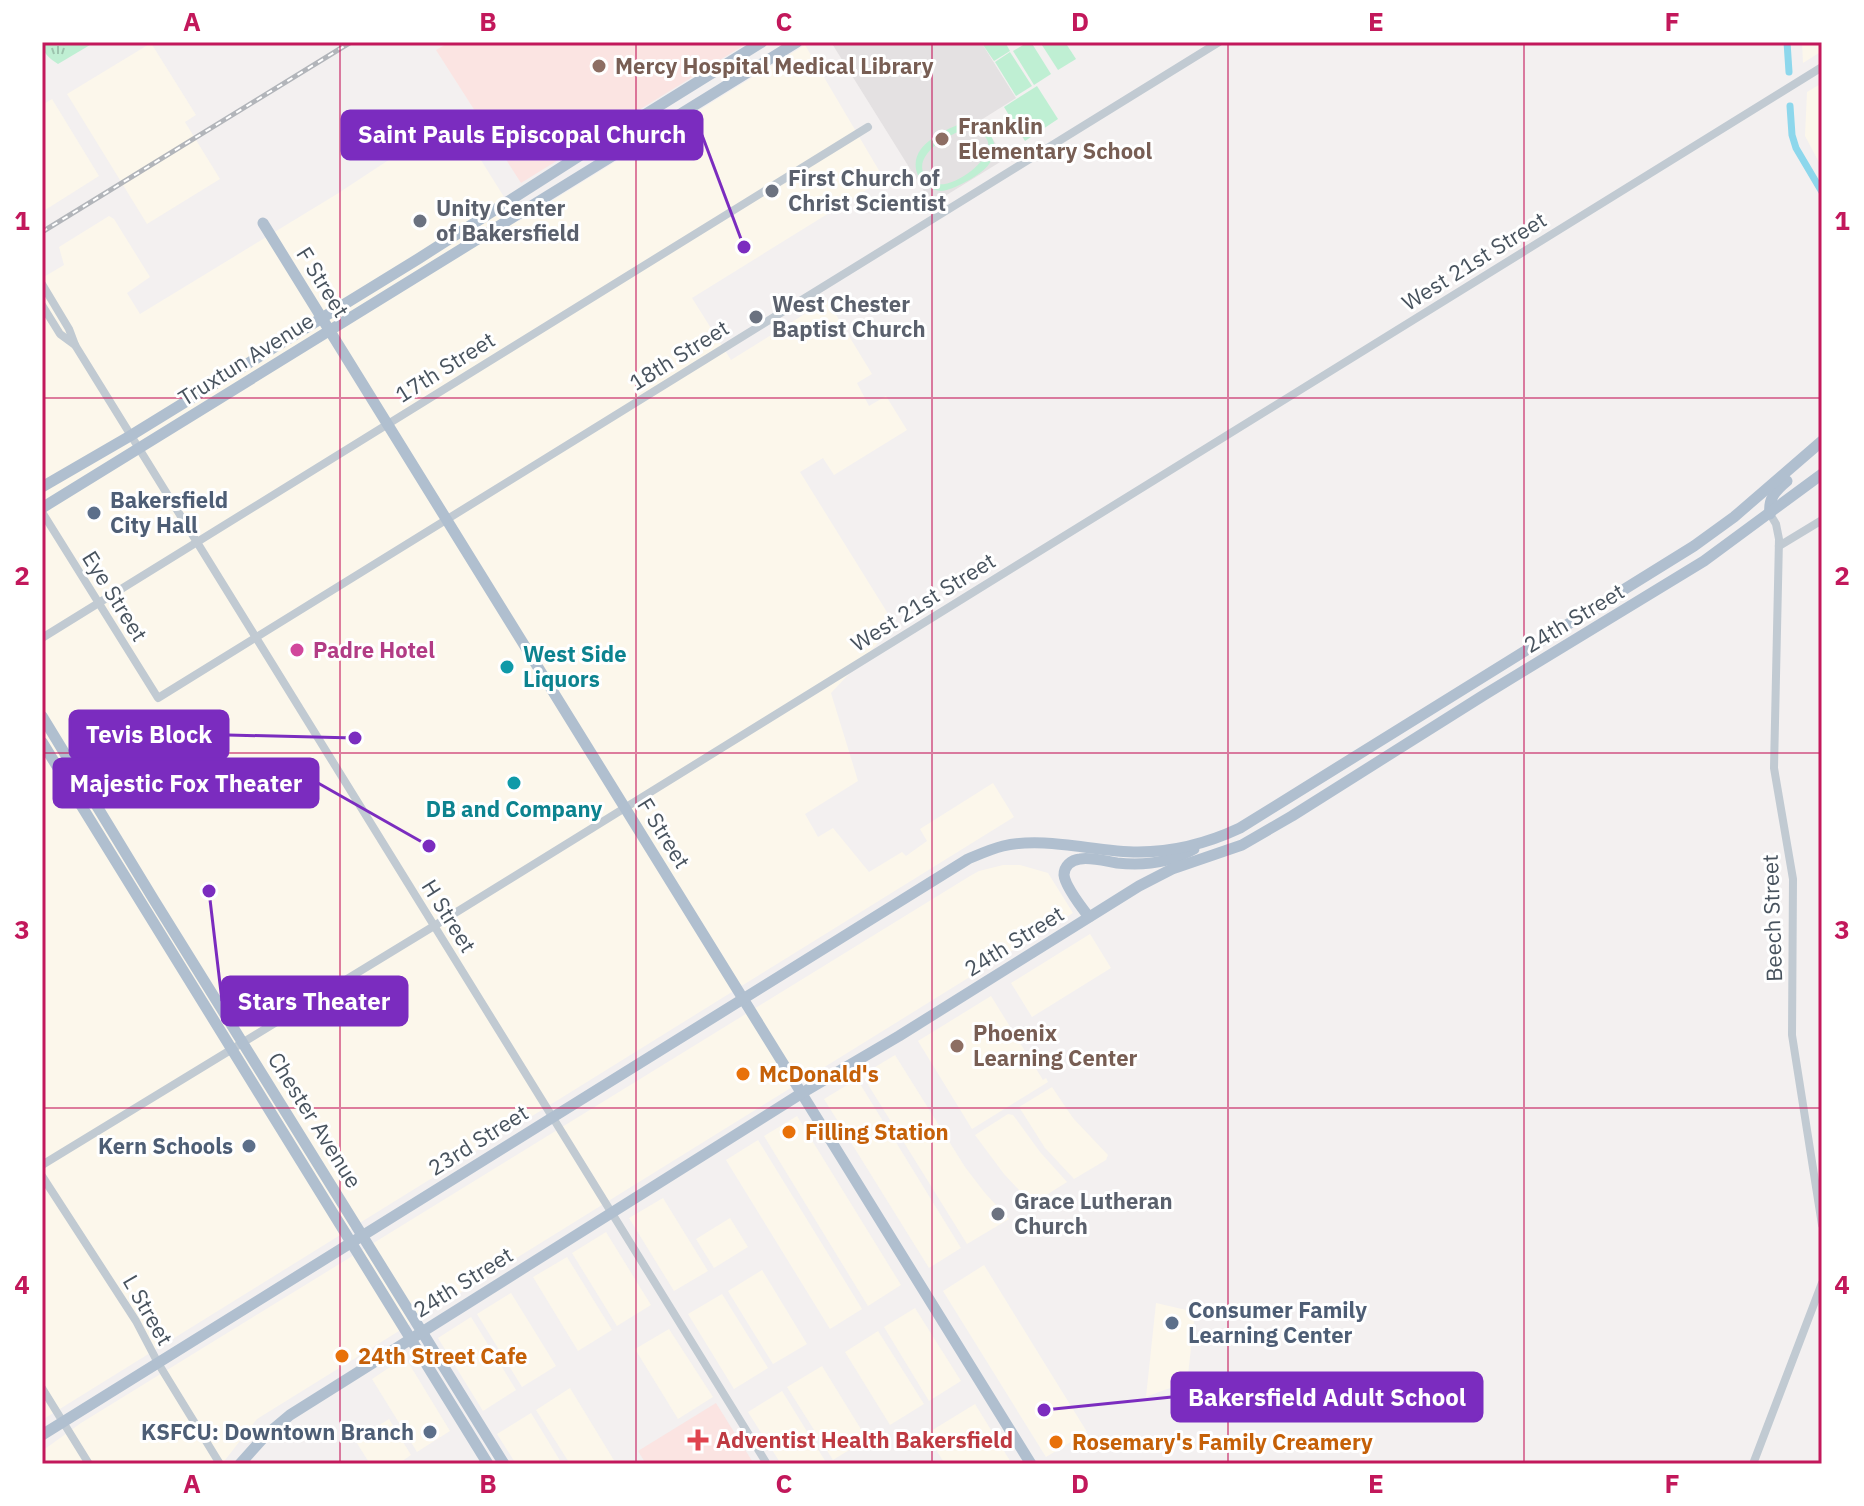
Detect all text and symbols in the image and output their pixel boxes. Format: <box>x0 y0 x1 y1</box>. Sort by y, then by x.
text: A <box>183 4 201 38</box>
text: B <box>479 4 497 38</box>
text: C <box>776 4 793 38</box>
text: D <box>1071 4 1089 38</box>
text: E <box>1368 4 1384 38</box>
text: F <box>1664 4 1680 38</box>
place label: Mercy Hospital Medical Library <box>615 51 934 80</box>
marker: Mercy Hospital Medical Library <box>590 57 608 75</box>
callout: Saint Pauls Episcopal Church <box>342 111 702 159</box>
place label: Franklin Elementary School <box>958 111 1152 165</box>
text: Saint Pauls Episcopal Church <box>358 118 686 150</box>
marker: Franklin Elementary School <box>933 130 951 148</box>
place label: First Church of Christ Scientist <box>788 163 946 217</box>
marker: First Church of Christ Scientist <box>763 182 781 200</box>
place label: Unity Center of Bakersfield <box>436 193 580 247</box>
text: 1 <box>14 203 30 237</box>
text: 1 <box>1834 203 1850 237</box>
street label: West 21st Street <box>1396 205 1551 317</box>
marker: Unity Center of Bakersfield <box>411 212 429 230</box>
street label: F Street <box>291 241 356 322</box>
place label: West Chester Baptist Church <box>772 289 926 343</box>
street label: Truxtun Avenue <box>172 305 319 412</box>
marker: West Chester Baptist Church <box>747 308 765 326</box>
street label: 18th Street <box>623 313 734 397</box>
street label: 17th Street <box>389 325 500 409</box>
place label: Bakersfield City Hall <box>110 485 228 539</box>
marker: Bakersfield City Hall <box>85 504 103 522</box>
street label: Eye Street <box>76 545 155 646</box>
street label: West 21st Street <box>845 546 1000 658</box>
text: 2 <box>14 558 30 592</box>
text: 2 <box>1834 558 1850 592</box>
street label: 24th Street <box>1518 576 1629 659</box>
place label: Padre Hotel <box>313 635 435 664</box>
place label: West Side Liquors <box>523 639 627 693</box>
marker: Padre Hotel <box>288 641 306 659</box>
marker: West Side Liquors <box>498 658 516 676</box>
callout: Tevis Block <box>70 711 228 759</box>
text: Tevis Block <box>86 718 212 750</box>
callout: Majestic Fox Theater <box>54 759 318 807</box>
text: Majestic Fox Theater <box>70 767 303 799</box>
marker: DB and Company <box>505 774 523 792</box>
street label: F Street <box>632 792 697 873</box>
place label: DB and Company <box>426 794 602 823</box>
street label: Beech Street <box>1755 854 1788 982</box>
street label: H Street <box>416 874 483 958</box>
street label: 24th Street <box>958 899 1069 983</box>
text: 3 <box>14 912 30 946</box>
text: 3 <box>1834 912 1850 946</box>
callout: Stars Theater <box>222 977 407 1025</box>
text: Stars Theater <box>238 985 391 1017</box>
place label: Phoenix Learning Center <box>973 1018 1138 1072</box>
marker: Phoenix Learning Center <box>948 1037 966 1055</box>
street label: Chester Avenue <box>262 1046 369 1193</box>
place label: McDonald's <box>759 1059 879 1088</box>
marker: McDonald's <box>734 1065 752 1083</box>
street label: 23rd Street <box>422 1097 533 1182</box>
place label: Filling Station <box>805 1117 949 1146</box>
marker: Filling Station <box>780 1123 798 1141</box>
place label: Kern Schools <box>98 1131 233 1160</box>
marker: Kern Schools <box>240 1137 258 1155</box>
place label: Grace Lutheran Church <box>1014 1186 1173 1240</box>
marker: Grace Lutheran Church <box>989 1205 1007 1223</box>
street label: 24th Street <box>407 1240 518 1324</box>
text: 4 <box>14 1267 30 1301</box>
text: 4 <box>1834 1267 1850 1301</box>
street label: L Street <box>117 1269 180 1350</box>
place label: Consumer Family Learning Center <box>1188 1295 1367 1349</box>
marker: Consumer Family Learning Center <box>1163 1314 1181 1332</box>
place label: 24th Street Cafe <box>358 1341 527 1370</box>
marker: 24th Street Cafe <box>333 1347 351 1365</box>
callout: Bakersfield Adult School <box>1172 1373 1482 1421</box>
text: Bakersfield Adult School <box>1188 1381 1466 1413</box>
place label: KSFCU: Downtown Branch <box>141 1417 414 1446</box>
marker: KSFCU: Downtown Branch <box>421 1423 439 1441</box>
place label: Adventist Health Bakersfield <box>716 1425 1013 1454</box>
place label: Rosemary's Family Creamery <box>1072 1427 1373 1456</box>
marker: Adventist Health Bakersfield <box>687 1429 709 1451</box>
marker: Rosemary's Family Creamery <box>1047 1433 1065 1451</box>
text: A <box>183 1466 201 1500</box>
text: B <box>479 1466 497 1500</box>
text: C <box>776 1466 793 1500</box>
text: D <box>1071 1466 1089 1500</box>
text: E <box>1368 1466 1384 1500</box>
text: F <box>1664 1466 1680 1500</box>

